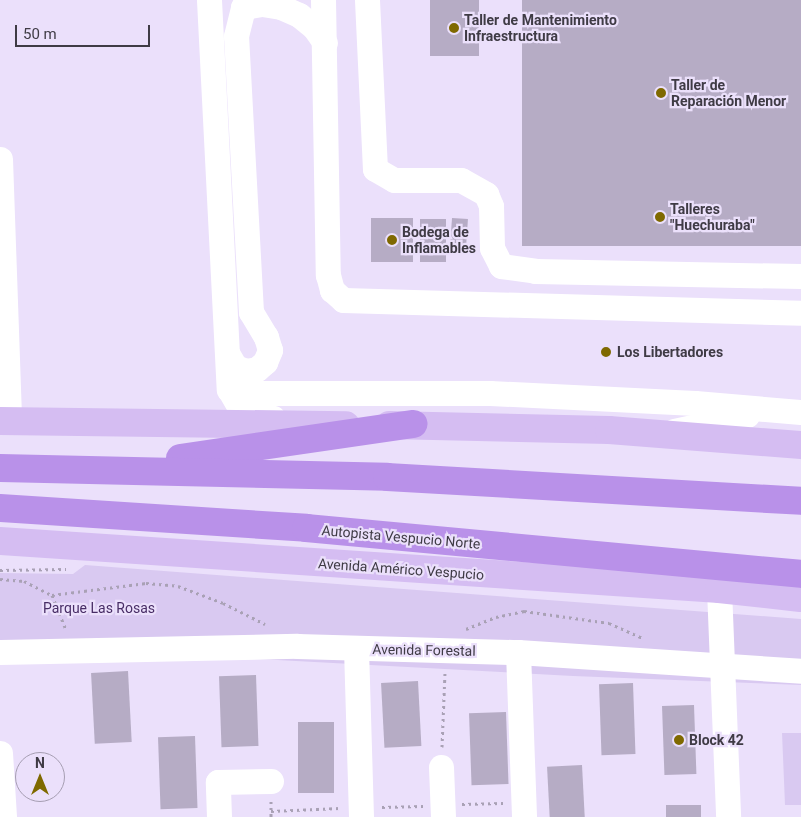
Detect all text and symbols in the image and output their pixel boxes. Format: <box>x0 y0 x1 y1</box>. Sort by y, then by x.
place label: Taller de Mantenimiento Infraestructura <box>464 12 617 44</box>
scale bar <box>18 15 152 47</box>
marker: Taller de Mantenimiento Infraestructura <box>448 22 460 34</box>
text: 50 m <box>23 25 57 43</box>
place label: Taller de Reparación Menor <box>671 77 786 110</box>
marker: Taller de Reparación Menor <box>655 87 667 99</box>
place label: Talleres "Huechuraba" <box>670 201 755 233</box>
marker: Talleres "Huechuraba" <box>654 211 666 223</box>
place label: Bodega de Inflamables <box>402 224 476 256</box>
marker: Bodega de Inflamables <box>386 234 398 246</box>
place label: Los Libertadores <box>617 344 723 360</box>
marker: Los Libertadores <box>599 345 613 359</box>
street label: Autopista Vespucio Norte <box>321 522 481 552</box>
street label: Avenida Américo Vespucio <box>317 555 485 583</box>
park label: Parque Las Rosas <box>43 600 155 616</box>
street label: Avenida Forestal <box>372 641 476 659</box>
place label: Block 42 <box>689 732 744 748</box>
marker: Block 42 <box>673 734 685 746</box>
north arrow <box>15 752 65 802</box>
text: N <box>35 755 45 771</box>

